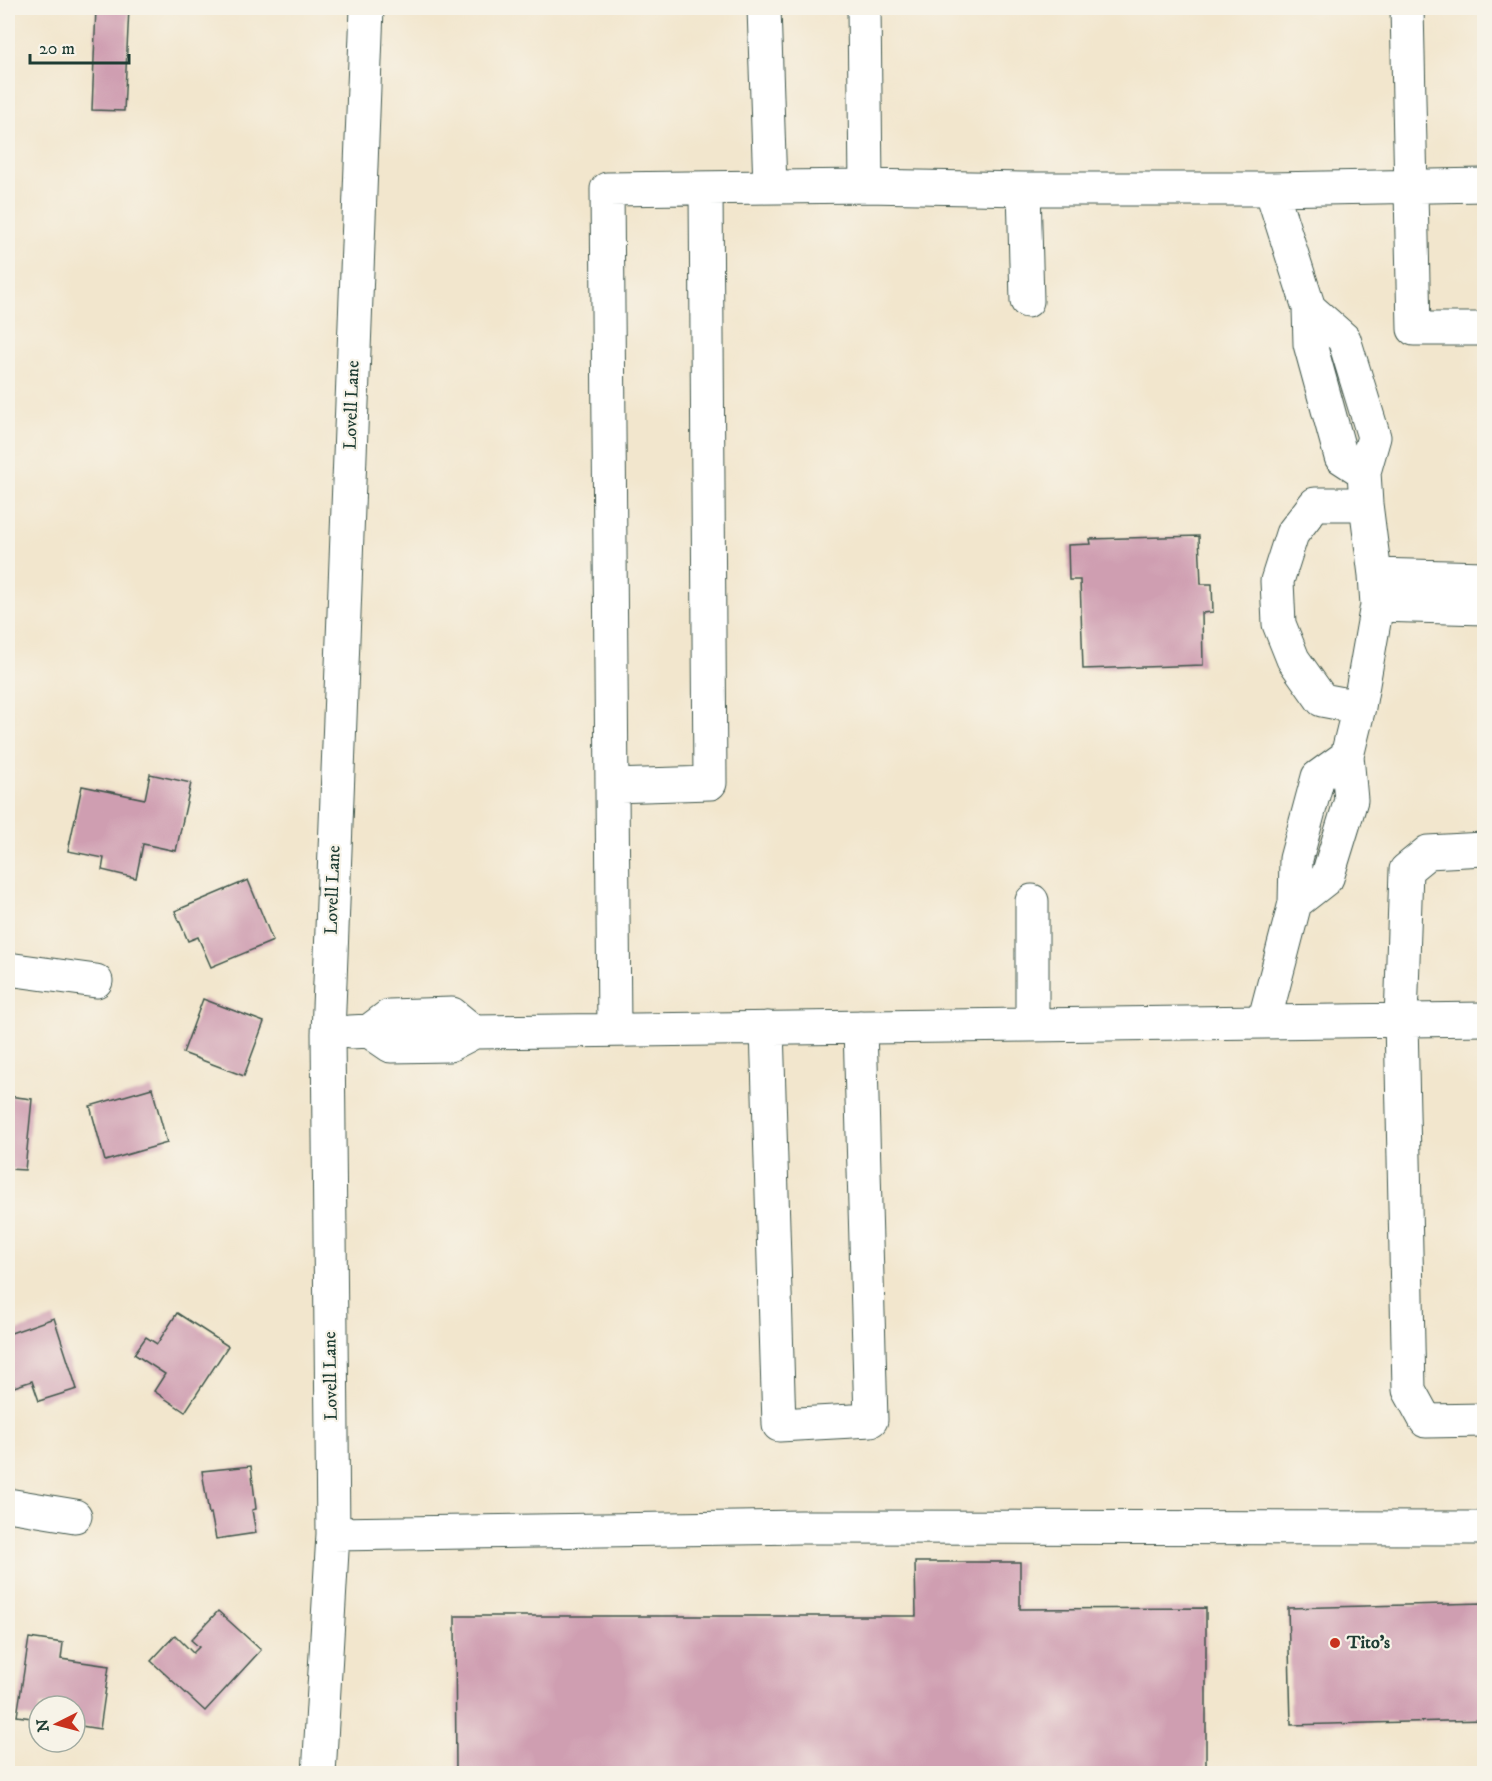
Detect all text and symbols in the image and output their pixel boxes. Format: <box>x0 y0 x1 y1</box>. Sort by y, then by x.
scale bar <box>30 27 129 65</box>
text: 20 m <box>39 38 75 60</box>
street label: Lovell Lane <box>339 360 365 450</box>
street label: Lovell Lane <box>320 845 346 935</box>
street label: Lovell Lane <box>319 1331 343 1421</box>
place label: Tito's <box>1346 1632 1390 1654</box>
marker: Tito's <box>1328 1636 1342 1650</box>
north arrow <box>27 1694 87 1754</box>
text: N <box>32 1718 54 1733</box>

